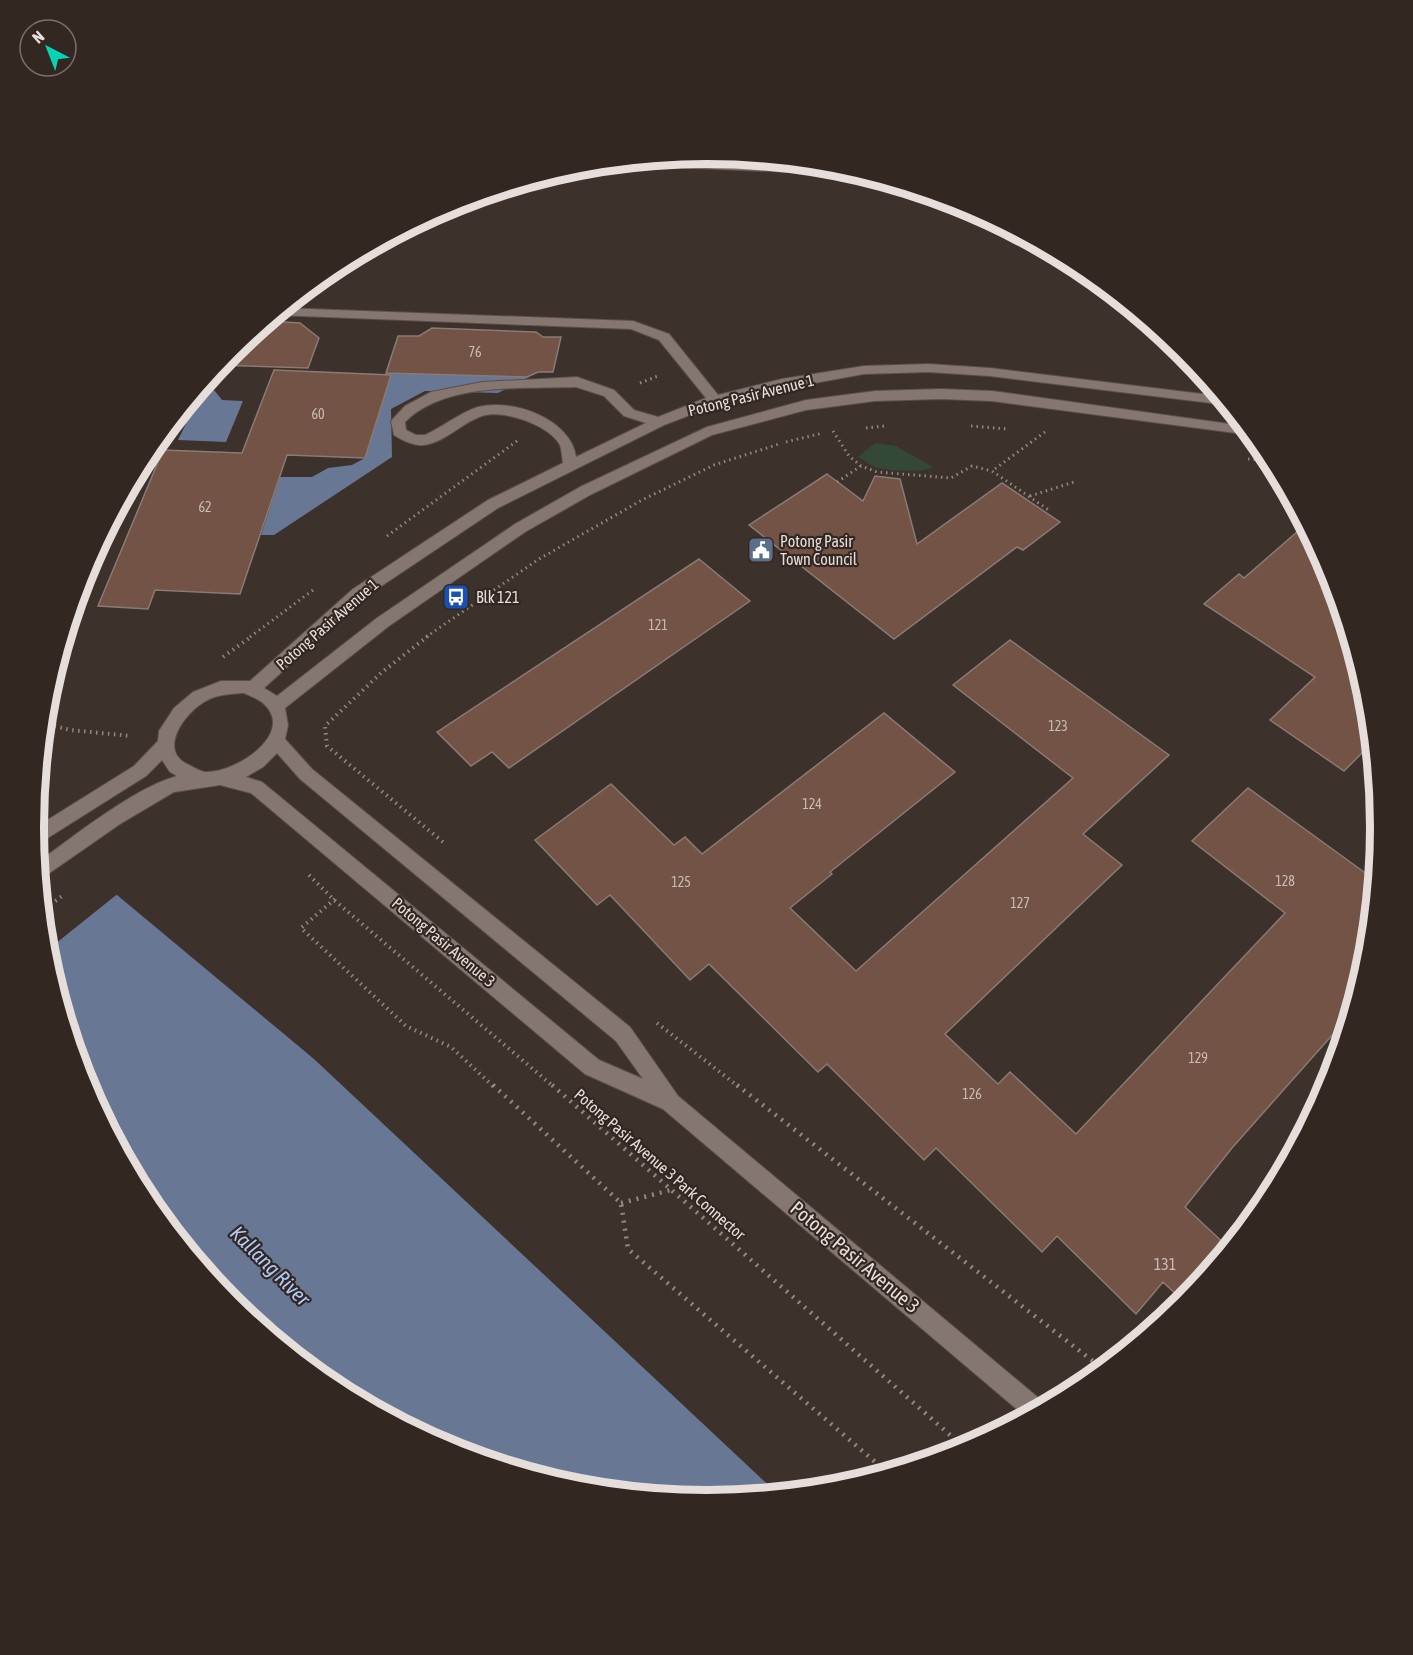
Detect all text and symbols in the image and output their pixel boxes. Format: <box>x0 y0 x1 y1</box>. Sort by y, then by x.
north arrow <box>18 18 78 78</box>
text: N <box>28 27 47 47</box>
house number: 76 <box>468 344 482 360</box>
street label: Potong Pasir Avenue 1 <box>686 371 816 420</box>
house number: 60 <box>311 406 325 422</box>
house number: 62 <box>198 499 212 515</box>
place label: Potong Pasir Town Council <box>780 532 858 568</box>
public building icon: Potong Pasir Town Council <box>746 535 776 565</box>
street label: Potong Pasir Avenue 1 <box>272 575 382 674</box>
bus stop icon: Blk 121 <box>441 582 471 612</box>
place label: Blk 121 <box>476 588 520 606</box>
house number: 121 <box>648 617 668 633</box>
house number: 123 <box>1048 718 1068 734</box>
house number: 124 <box>802 796 822 812</box>
house number: 128 <box>1275 873 1295 889</box>
house number: 125 <box>671 874 691 890</box>
street label: Potong Pasir Avenue 3 <box>388 894 499 991</box>
house number: 127 <box>1010 895 1030 911</box>
house number: 129 <box>1188 1050 1208 1066</box>
street label: Potong Pasir Avenue 3 Park Connector <box>570 1085 749 1244</box>
house number: 126 <box>962 1086 982 1102</box>
street label: Potong Pasir Avenue 3 <box>786 1196 925 1317</box>
water label: Kallang River <box>226 1221 316 1311</box>
house number: 131 <box>1154 1255 1176 1273</box>

